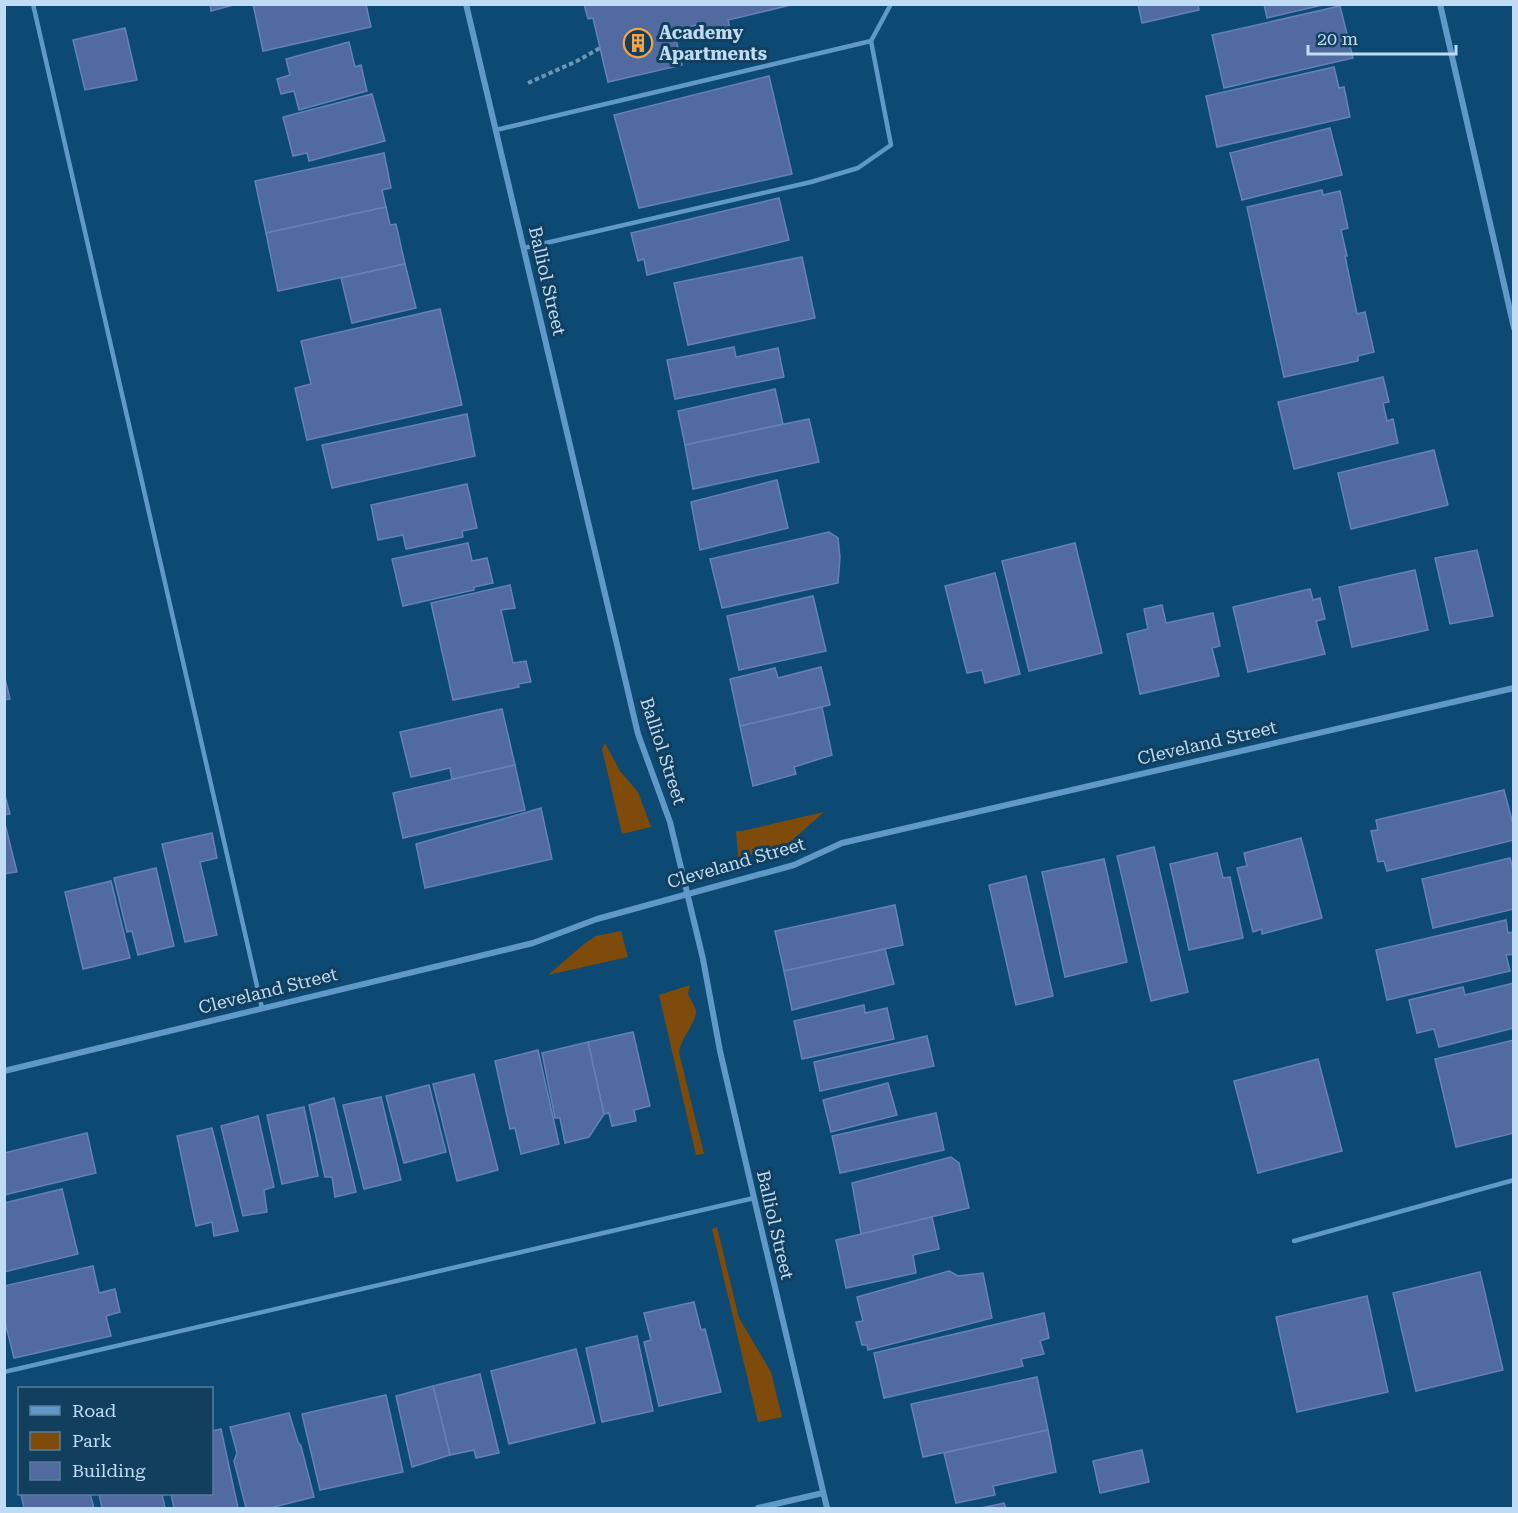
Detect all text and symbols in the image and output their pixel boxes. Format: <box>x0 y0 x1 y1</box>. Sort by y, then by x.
scale bar <box>1308 18 1456 56</box>
place label: Academy Apartments <box>659 22 767 64</box>
building icon: Academy Apartments <box>622 27 654 59</box>
text: 20 m <box>1317 28 1358 49</box>
street label: Balliol Street <box>525 224 570 338</box>
street label: Balliol Street <box>636 695 691 807</box>
street label: Cleveland Street <box>1135 716 1279 769</box>
street label: Cleveland Street <box>664 833 808 892</box>
street label: Cleveland Street <box>196 963 340 1018</box>
street label: Balliol Street <box>753 1168 798 1282</box>
legend <box>18 1387 213 1495</box>
text: Road <box>72 1400 117 1421</box>
text: Park <box>72 1430 112 1451</box>
text: Building <box>72 1460 146 1481</box>

